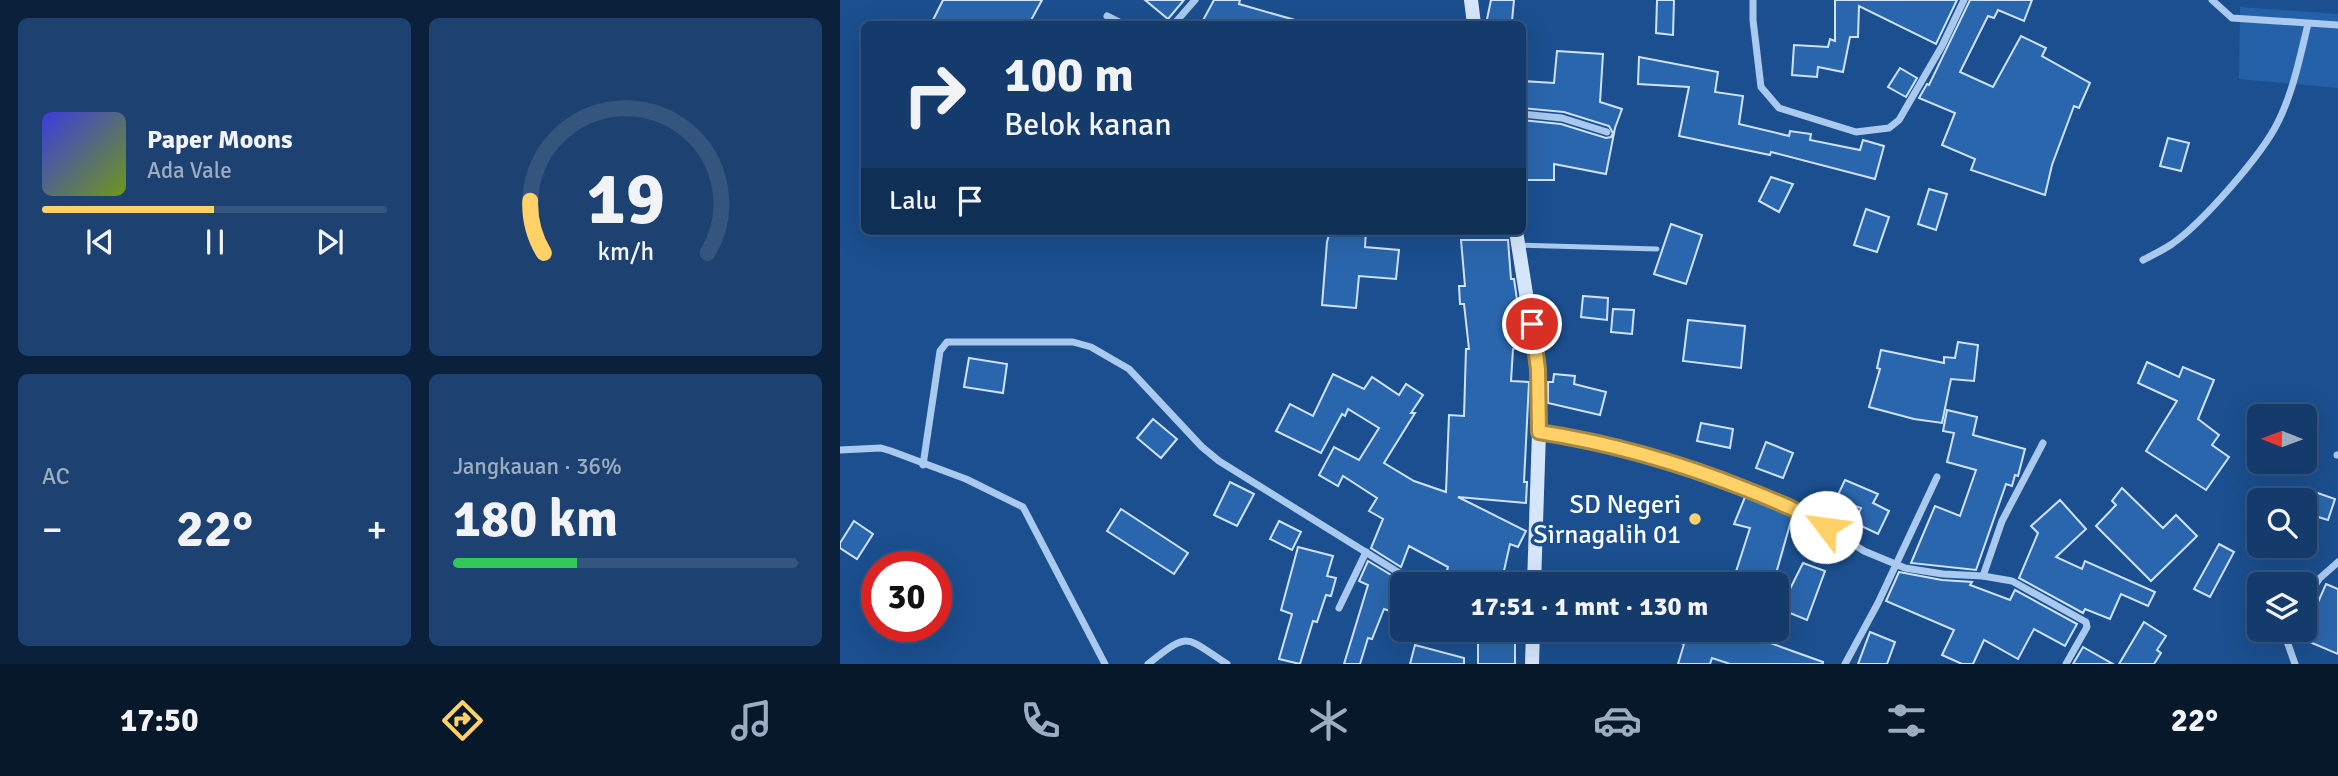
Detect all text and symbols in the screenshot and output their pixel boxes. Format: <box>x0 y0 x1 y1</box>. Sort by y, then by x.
text: 100 m <box>1004 45 1134 105</box>
icon: right <box>889 49 980 140</box>
text: Belok kanan <box>1004 105 1172 144</box>
text: Paper Moons <box>147 124 293 156</box>
text: 19 <box>586 155 665 244</box>
text: Ada Vale <box>147 156 232 185</box>
icon: arrive <box>951 182 989 220</box>
text: Lalu <box>889 185 937 217</box>
icon: previous <box>81 223 119 261</box>
icon: pause <box>196 223 234 261</box>
icon: next <box>311 223 349 261</box>
text: km/h <box>597 236 654 267</box>
pin <box>1502 294 1562 354</box>
icon: arrive <box>1513 305 1551 343</box>
north arrow <box>2247 404 2317 474</box>
map controls <box>2247 404 2317 642</box>
text: Jangkauan · 36% <box>453 452 622 481</box>
text: AC <box>42 462 70 491</box>
text: 180 km <box>453 487 618 551</box>
button: search <box>2247 488 2317 558</box>
place label: SD Negeri Sirnagalih 01 <box>1533 489 1681 551</box>
position arrow <box>1789 490 1863 564</box>
text: 22° <box>176 497 253 561</box>
text: − <box>42 506 63 553</box>
text: + <box>366 506 387 553</box>
marker: SD Negeri Sirnagalih 01 <box>1687 511 1703 527</box>
speed limit sign: 30 <box>861 551 952 642</box>
button: layers <box>2247 572 2317 642</box>
text: 17:51 · 1 mnt · 130 m <box>1471 591 1708 623</box>
icon: directions <box>438 696 487 745</box>
icon: music <box>727 696 776 745</box>
icon: phone <box>1016 696 1065 745</box>
icon: climate <box>1304 696 1353 745</box>
icon: car <box>1593 696 1642 745</box>
icon: filters <box>1882 696 1931 745</box>
text: 17:50 <box>120 701 198 740</box>
text: 22° <box>2171 701 2218 740</box>

